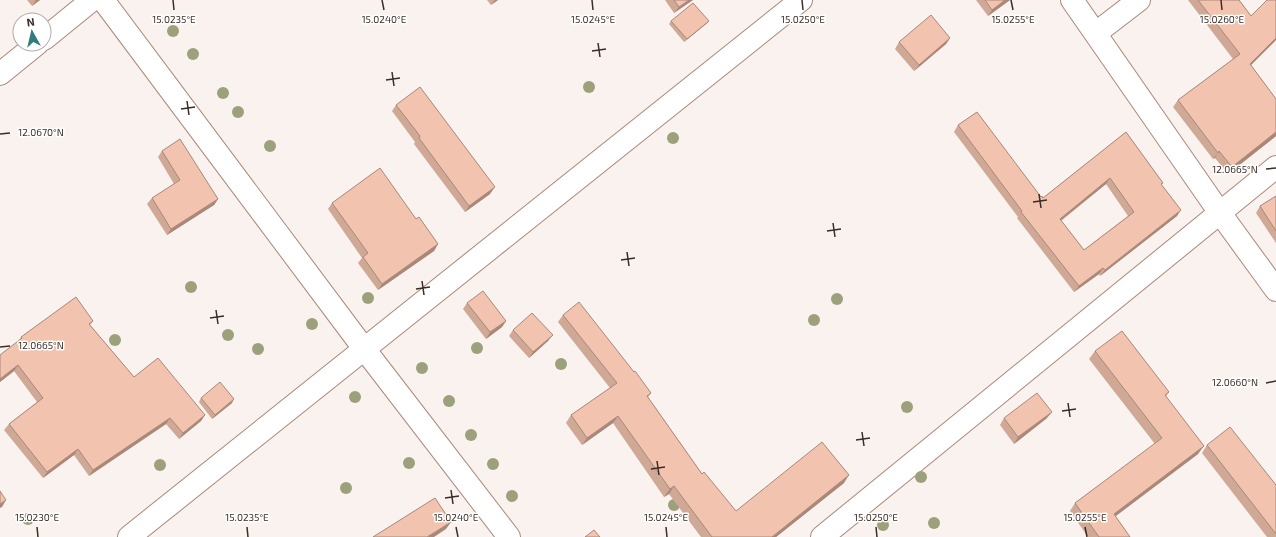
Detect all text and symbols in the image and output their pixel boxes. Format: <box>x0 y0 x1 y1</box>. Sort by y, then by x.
north arrow <box>12 12 52 52</box>
text: 15.0235°E <box>152 13 196 25</box>
text: 15.0240°E <box>362 13 407 25</box>
text: 15.0245°E <box>571 13 615 25</box>
text: 15.0250°E <box>781 13 825 25</box>
text: 15.0255°E <box>991 13 1035 25</box>
text: 15.0260°E <box>1200 13 1245 25</box>
text: N <box>26 15 35 29</box>
text: 12.0670°N <box>18 126 64 138</box>
text: 12.0665°N <box>1212 163 1258 175</box>
text: 12.0665°N <box>18 339 64 351</box>
text: 12.0660°N <box>1212 376 1258 388</box>
text: 15.0230°E <box>15 511 59 523</box>
text: 15.0235°E <box>225 511 269 523</box>
text: 15.0240°E <box>434 511 479 523</box>
text: 15.0245°E <box>644 511 688 523</box>
text: 15.0250°E <box>854 511 898 523</box>
text: 15.0255°E <box>1063 511 1107 523</box>

